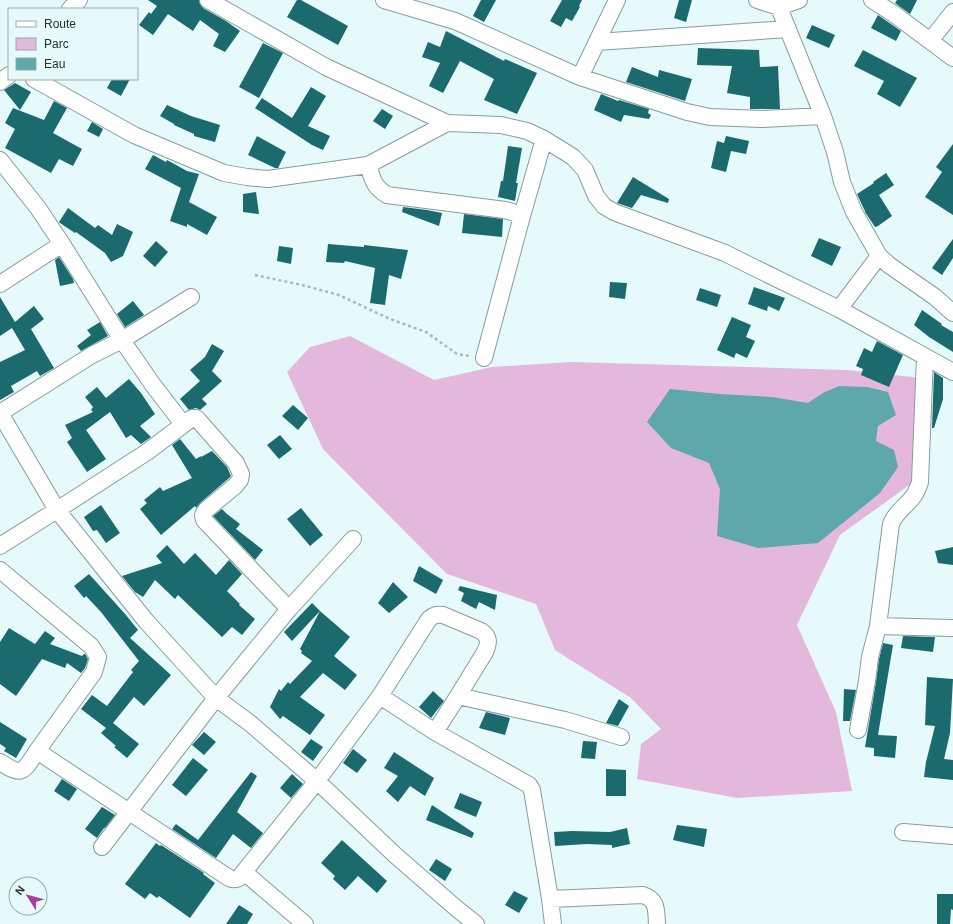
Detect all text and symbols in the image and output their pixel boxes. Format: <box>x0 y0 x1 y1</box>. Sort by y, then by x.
legend <box>8 8 138 80</box>
text: Route <box>44 17 76 31</box>
text: Parc <box>44 37 69 51</box>
text: Eau <box>44 57 65 71</box>
north arrow <box>8 876 48 916</box>
text: N <box>13 883 27 897</box>

